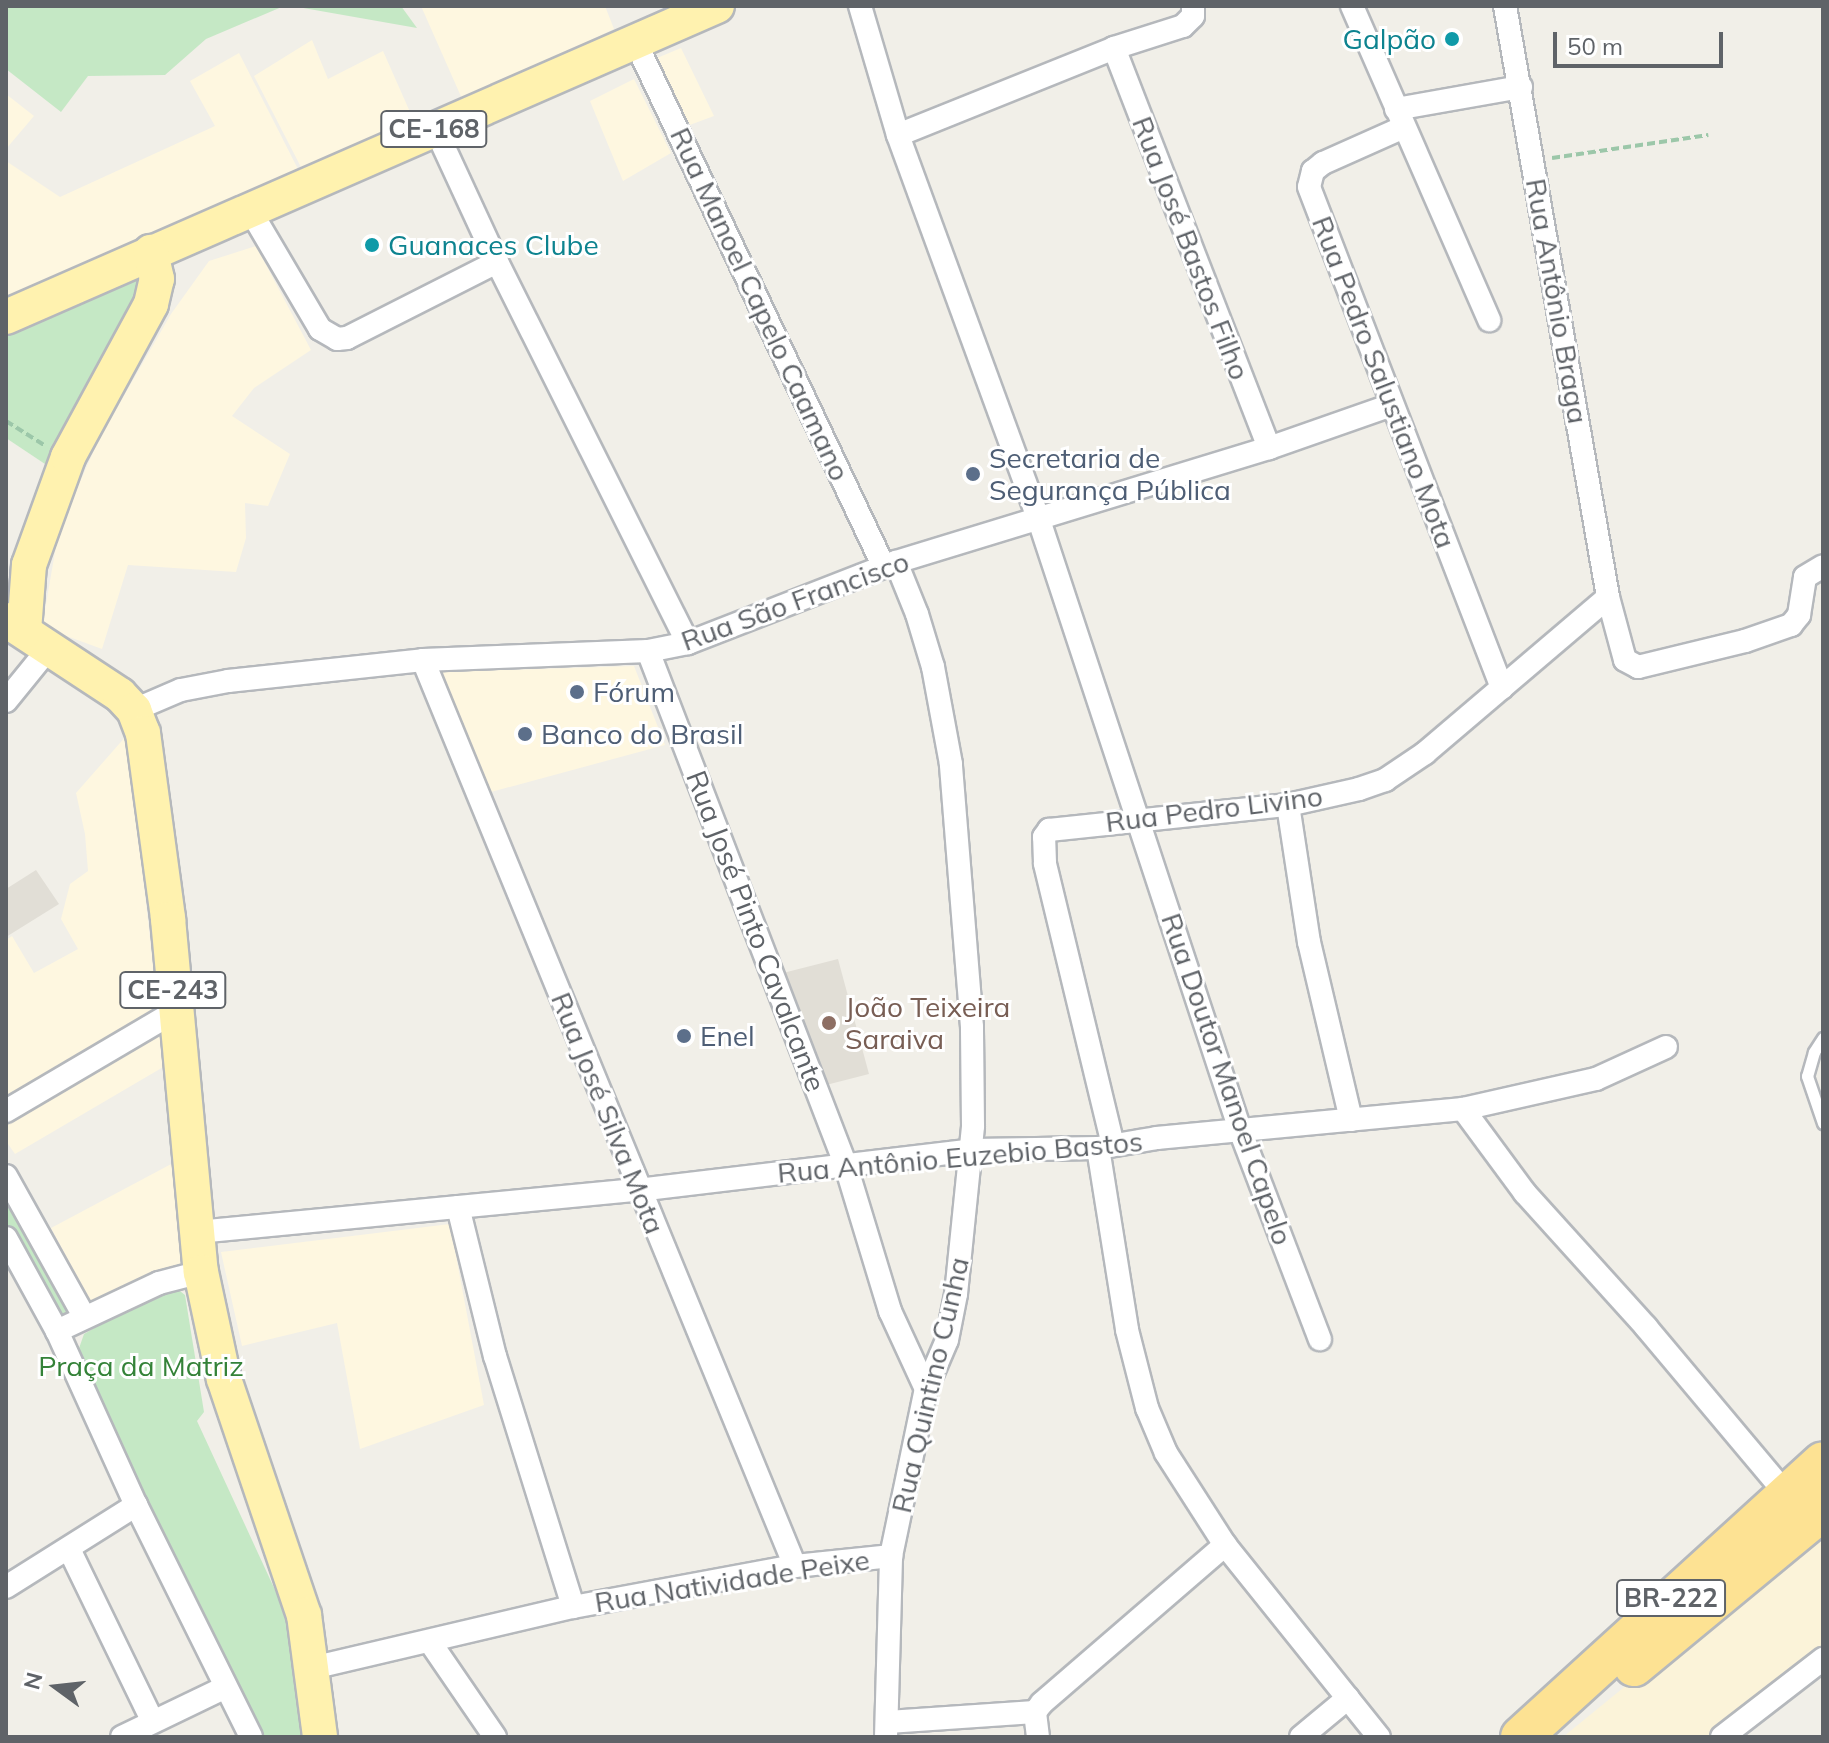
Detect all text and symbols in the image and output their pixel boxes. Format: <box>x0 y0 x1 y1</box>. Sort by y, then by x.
scale bar <box>1557 16 1727 66</box>
place label: Galpão <box>1342 22 1436 56</box>
marker: Galpão <box>1443 30 1461 48</box>
text: 50 m <box>1567 31 1623 61</box>
road number: CE-168 <box>380 107 488 151</box>
street label: Rua José Bastos Filho <box>1125 112 1257 384</box>
street label: Rua Manoel Capelo Caamano <box>663 122 857 486</box>
street label: Rua Antônio Braga <box>1519 176 1595 426</box>
street label: Rua Pedro Salustiano Mota <box>1305 211 1463 553</box>
place label: Guanaces Clube <box>388 228 599 262</box>
marker: Guanaces Clube <box>363 236 381 254</box>
place label: Secretaria de Segurança Pública <box>989 441 1231 507</box>
marker: Secretaria de Segurança Pública <box>964 465 982 483</box>
street label: Rua São Francisco <box>677 544 913 658</box>
place label: Fórum <box>593 675 675 709</box>
marker: Fórum <box>568 683 586 701</box>
place label: Banco do Brasil <box>541 717 743 751</box>
marker: Banco do Brasil <box>516 725 534 743</box>
street label: Rua José Pinto Cavalcante <box>679 766 833 1096</box>
street label: Rua Pedro Livino <box>1104 779 1324 839</box>
street label: Rua Doutor Manoel Capelo <box>1154 909 1300 1249</box>
road number: CE-243 <box>119 968 227 1012</box>
street label: Rua José Silva Mota <box>544 987 672 1239</box>
place label: João Teixeira Saraiva <box>845 990 1010 1056</box>
marker: João Teixeira Saraiva <box>820 1014 838 1032</box>
place label: Enel <box>700 1019 755 1053</box>
marker: Enel <box>675 1027 693 1045</box>
street label: Rua Antônio Euzebio Bastos <box>776 1124 1144 1190</box>
street label: Rua Quintino Cunha <box>884 1254 976 1516</box>
park label: Praça da Matriz <box>38 1349 244 1383</box>
street label: Rua Natividade Peixe <box>592 1543 872 1619</box>
road number: BR-222 <box>1615 1576 1727 1620</box>
north arrow <box>16 1647 96 1727</box>
text: N <box>17 1669 48 1692</box>

